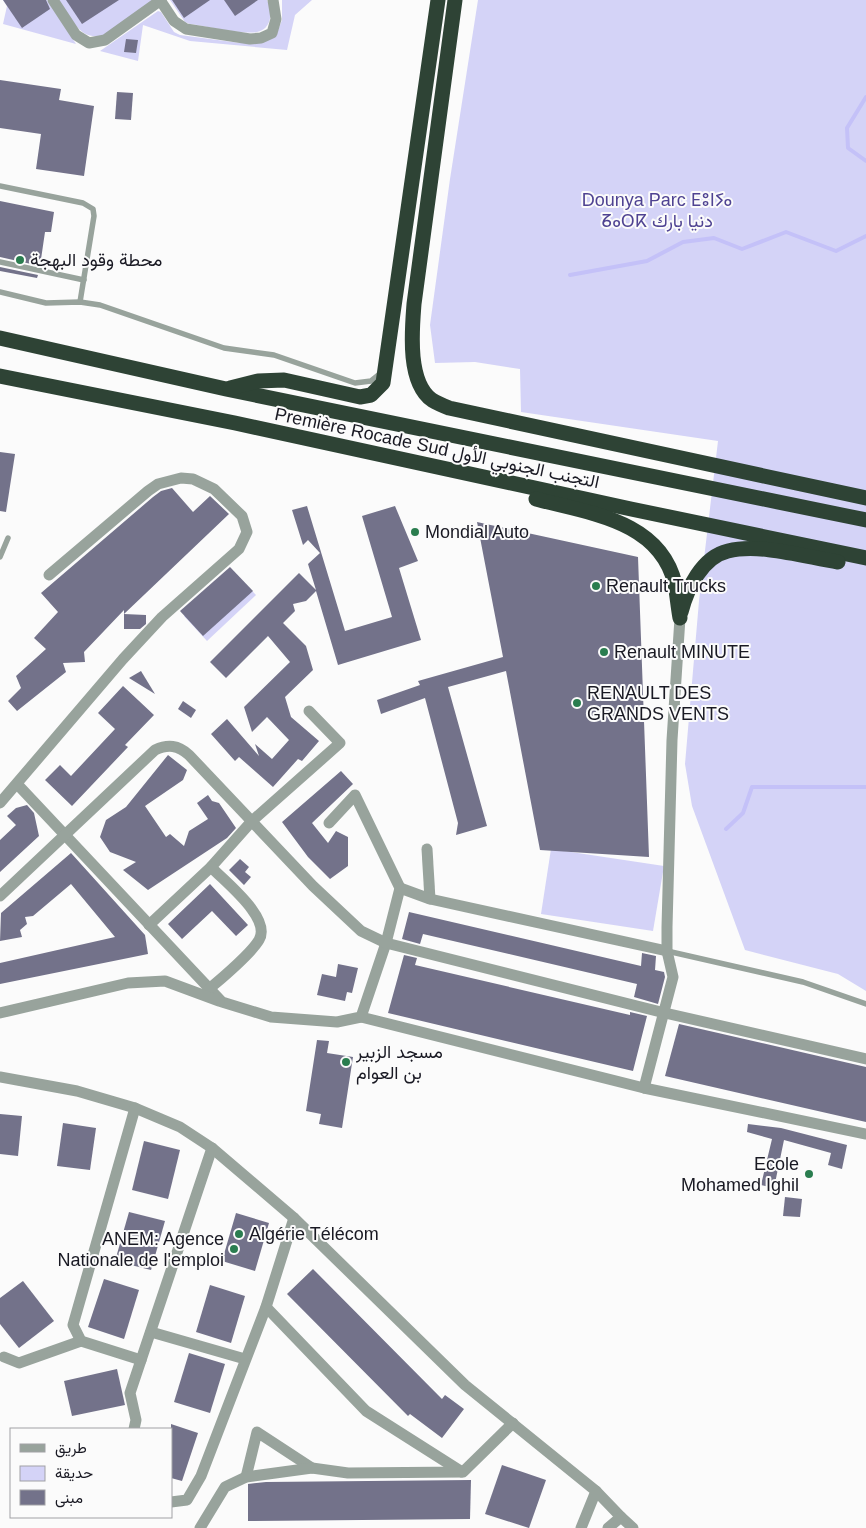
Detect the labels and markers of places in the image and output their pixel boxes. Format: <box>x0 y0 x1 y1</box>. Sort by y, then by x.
place label: محطة وقود البهجة <box>30 250 162 271</box>
marker: محطة وقود البهجة <box>14 254 26 266</box>
place label: Mondial Auto <box>425 522 529 542</box>
marker: Mondial Auto <box>409 526 421 538</box>
place label: Renault Trucks <box>606 576 726 596</box>
marker: Renault Trucks <box>590 580 602 592</box>
place label: Renault MINUTE <box>614 642 750 662</box>
marker: Renault MINUTE <box>598 646 610 658</box>
place label: RENAULT DES GRANDS VENTS <box>587 683 729 724</box>
marker: RENAULT DES GRANDS VENTS <box>571 697 583 709</box>
place label: مسجد الزبير بن العوام <box>355 1042 443 1085</box>
marker: مسجد الزبير بن العوام <box>340 1056 352 1068</box>
place label: Ecole Mohamed Ighil <box>681 1154 799 1195</box>
marker: Ecole Mohamed Ighil <box>803 1168 815 1180</box>
place label: Algérie Télécom <box>249 1224 379 1244</box>
marker: Algérie Télécom <box>233 1228 245 1240</box>
place label: ANEM: Agence Nationale de l'emploi <box>57 1229 224 1270</box>
marker: ANEM: Agence Nationale de l'emploi <box>228 1243 240 1255</box>

